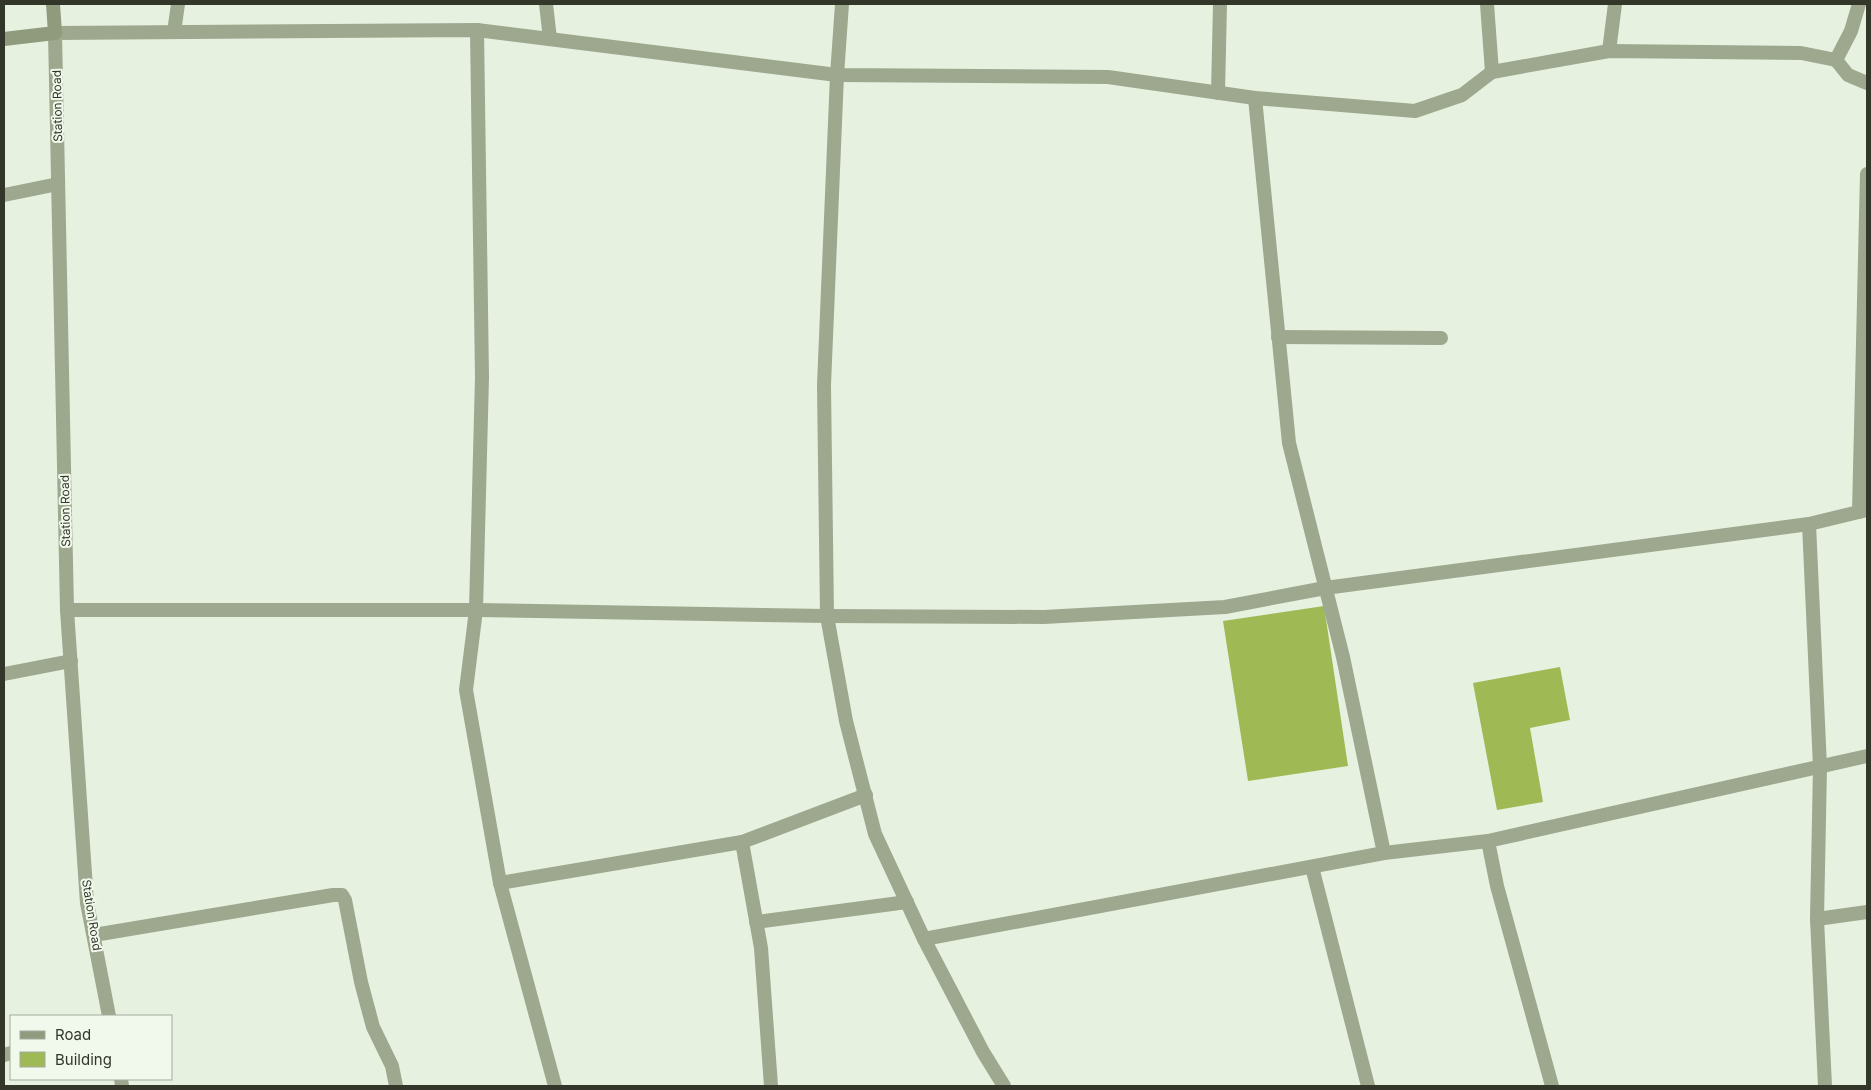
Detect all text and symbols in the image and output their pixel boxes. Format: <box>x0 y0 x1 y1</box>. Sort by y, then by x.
street label: Station Road <box>49 70 65 142</box>
street label: Station Road <box>57 475 73 547</box>
street label: Station Road <box>79 878 105 952</box>
legend <box>10 1015 172 1080</box>
text: Road <box>55 1025 91 1044</box>
text: Building <box>55 1050 112 1069</box>

